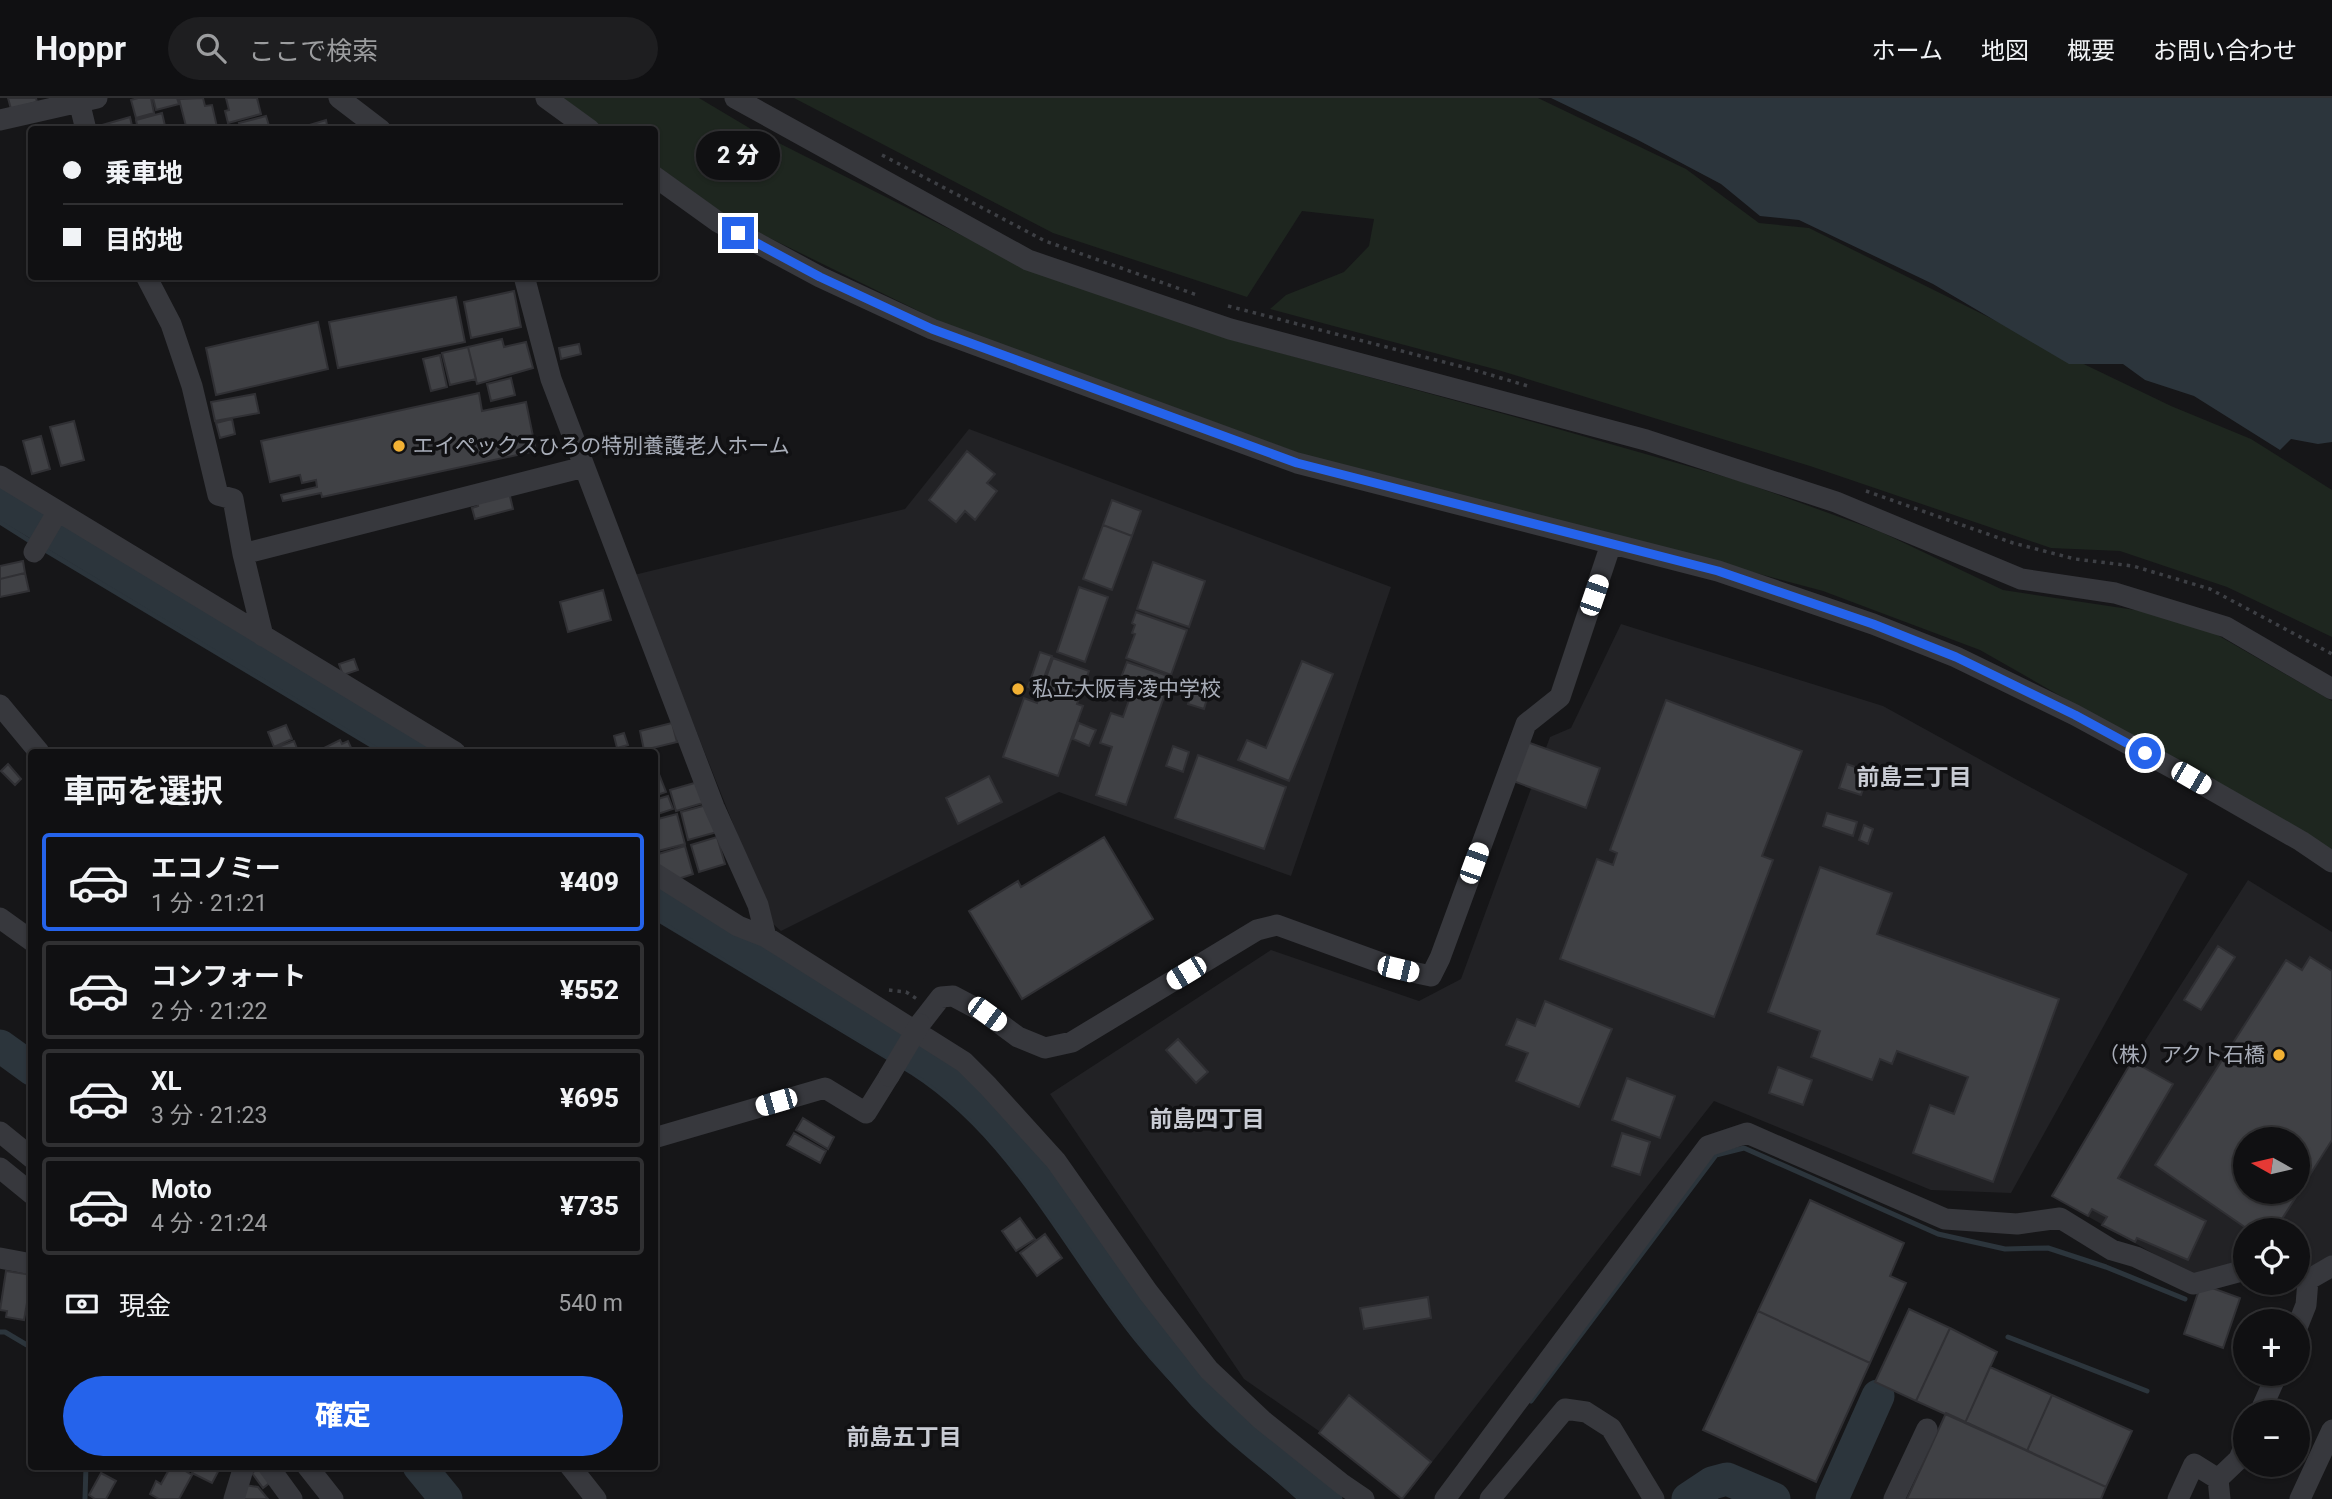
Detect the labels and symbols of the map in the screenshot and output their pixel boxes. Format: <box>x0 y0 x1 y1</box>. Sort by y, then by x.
callout: 2 分 <box>696 131 780 180</box>
route end <box>722 217 754 249</box>
place label: エイぺックスひろの特別養護老人ホーム <box>413 434 790 458</box>
marker: エイぺックスひろの特別養護老人ホーム <box>391 438 407 454</box>
car <box>1578 572 1611 618</box>
place label: 私立大阪青凌中学校 <box>1032 677 1221 701</box>
marker: 私立大阪青凌中学校 <box>1010 681 1026 697</box>
route start <box>2129 737 2161 769</box>
car <box>2168 758 2215 798</box>
district label: 前島三丁目 <box>1857 764 1972 791</box>
car <box>1457 840 1492 886</box>
car <box>1163 953 1210 993</box>
car <box>1376 954 1421 984</box>
car <box>964 993 1011 1035</box>
place label: （株）アクト石橋 <box>2098 1043 2265 1067</box>
marker: （株）アクト石橋 <box>2271 1047 2287 1063</box>
car <box>753 1086 800 1118</box>
district label: 前島四丁目 <box>1150 1106 1265 1133</box>
north arrow <box>2233 1127 2310 1204</box>
district label: 前島五丁目 <box>847 1424 962 1451</box>

